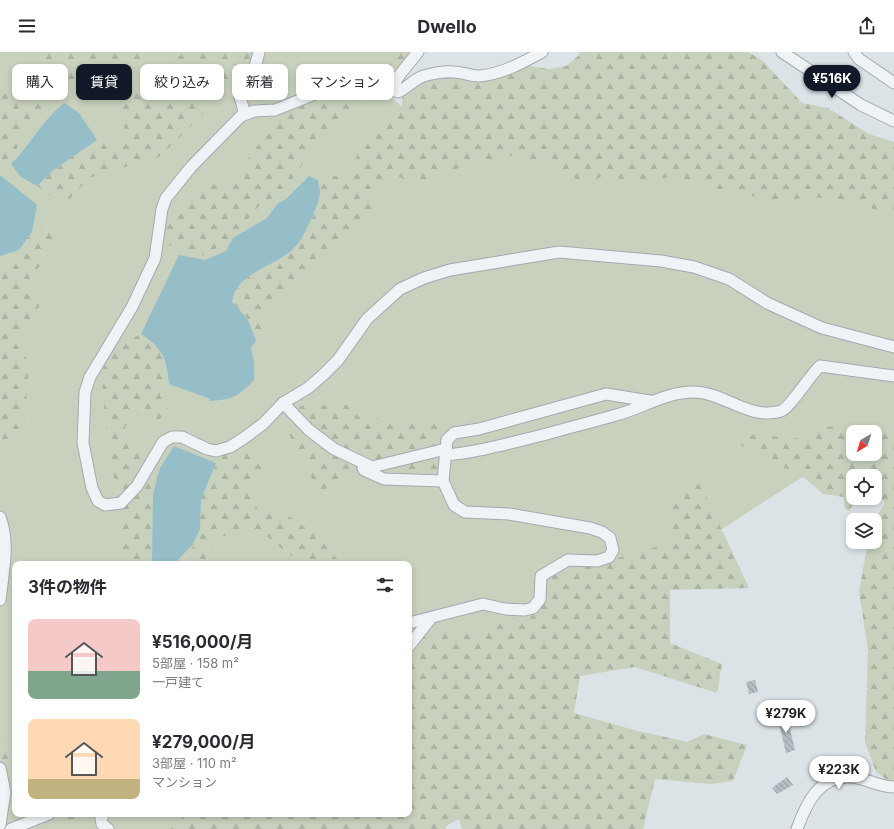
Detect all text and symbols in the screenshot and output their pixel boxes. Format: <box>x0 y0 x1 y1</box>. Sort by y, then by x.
icon: menu <box>16 15 38 37</box>
icon: share <box>856 15 878 37</box>
text: Dwello <box>417 16 477 37</box>
chip: 購入 <box>12 64 68 100</box>
chip: 賃貸 <box>76 64 132 100</box>
chip: 絞り込み <box>140 64 224 100</box>
chip: 新着 <box>232 64 288 100</box>
chip: マンション <box>296 64 394 100</box>
pin: ¥516K <box>804 65 860 99</box>
text: ¥516K <box>812 70 852 86</box>
north arrow <box>846 425 882 461</box>
map controls <box>846 425 882 549</box>
button: locate <box>846 469 882 505</box>
button: layers <box>846 513 882 549</box>
icon: filters <box>374 574 396 596</box>
text: 3件の物件 <box>28 577 107 597</box>
text: ¥516,000/月 <box>152 632 254 652</box>
icon: home <box>60 635 108 683</box>
text: 5部屋 · 158 m² <box>152 655 239 671</box>
text: 一戸建て <box>152 674 204 690</box>
pin: ¥279K <box>758 700 814 734</box>
text: ¥279K <box>766 705 806 721</box>
text: ¥279,000/月 <box>152 732 256 752</box>
icon: home <box>60 735 108 783</box>
text: 3部屋 · 110 m² <box>152 755 237 771</box>
pin: ¥223K <box>811 756 867 790</box>
text: ¥223K <box>818 761 860 777</box>
text: マンション <box>152 774 217 790</box>

